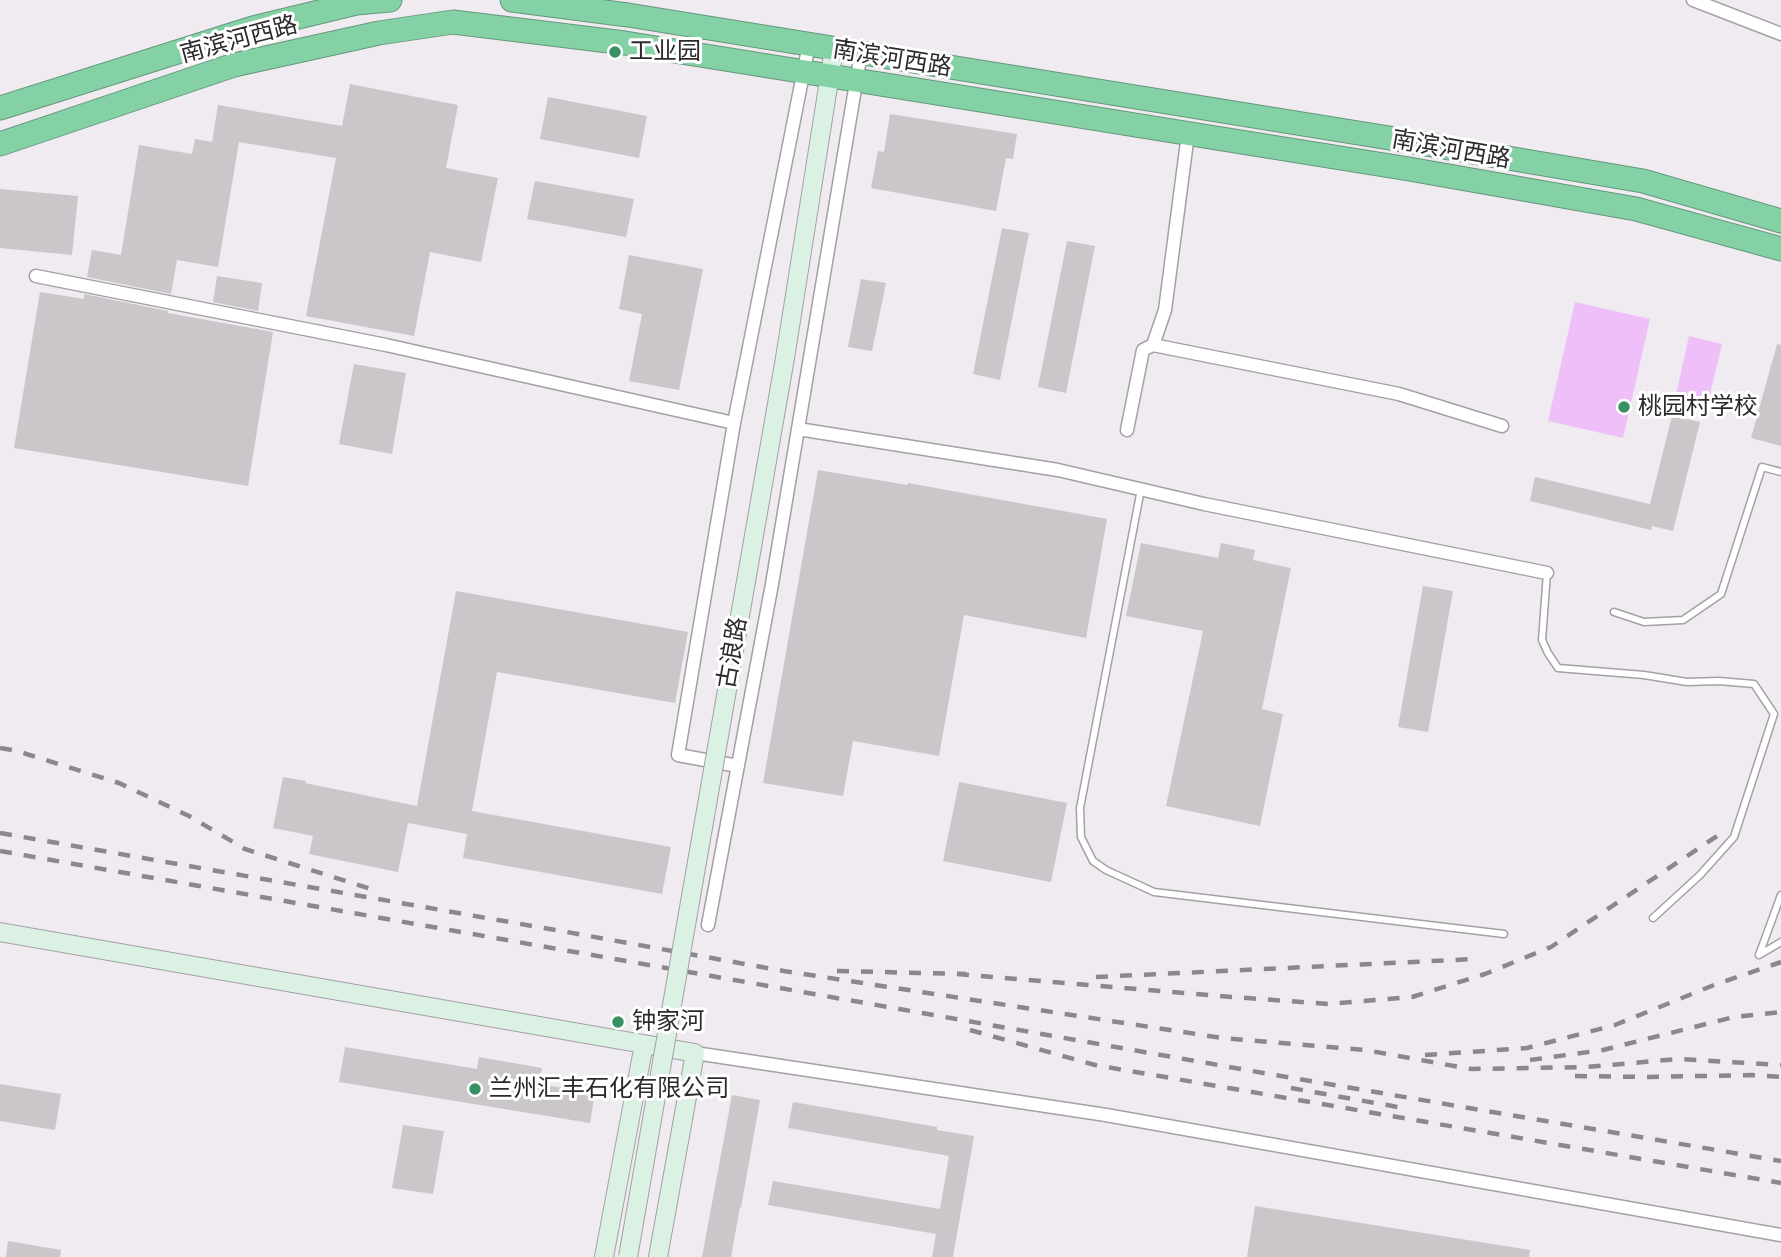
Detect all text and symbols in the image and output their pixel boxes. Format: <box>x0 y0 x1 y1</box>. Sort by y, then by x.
street label: 南滨河西路 <box>177 11 301 69</box>
street label: 南滨河西路 <box>830 35 954 83</box>
place label: 工业园 <box>629 38 701 66</box>
marker: 工业园 <box>607 44 623 60</box>
street label: 南滨河西路 <box>1389 125 1513 175</box>
place label: 桃园村学校 <box>1638 393 1758 421</box>
marker: 桃园村学校 <box>1616 399 1632 415</box>
street label: 古浪路 <box>713 615 753 691</box>
place label: 钟家河 <box>632 1008 704 1036</box>
marker: 钟家河 <box>610 1014 626 1030</box>
place label: 兰州汇丰石化有限公司 <box>489 1075 729 1103</box>
marker: 兰州汇丰石化有限公司 <box>467 1081 483 1097</box>

